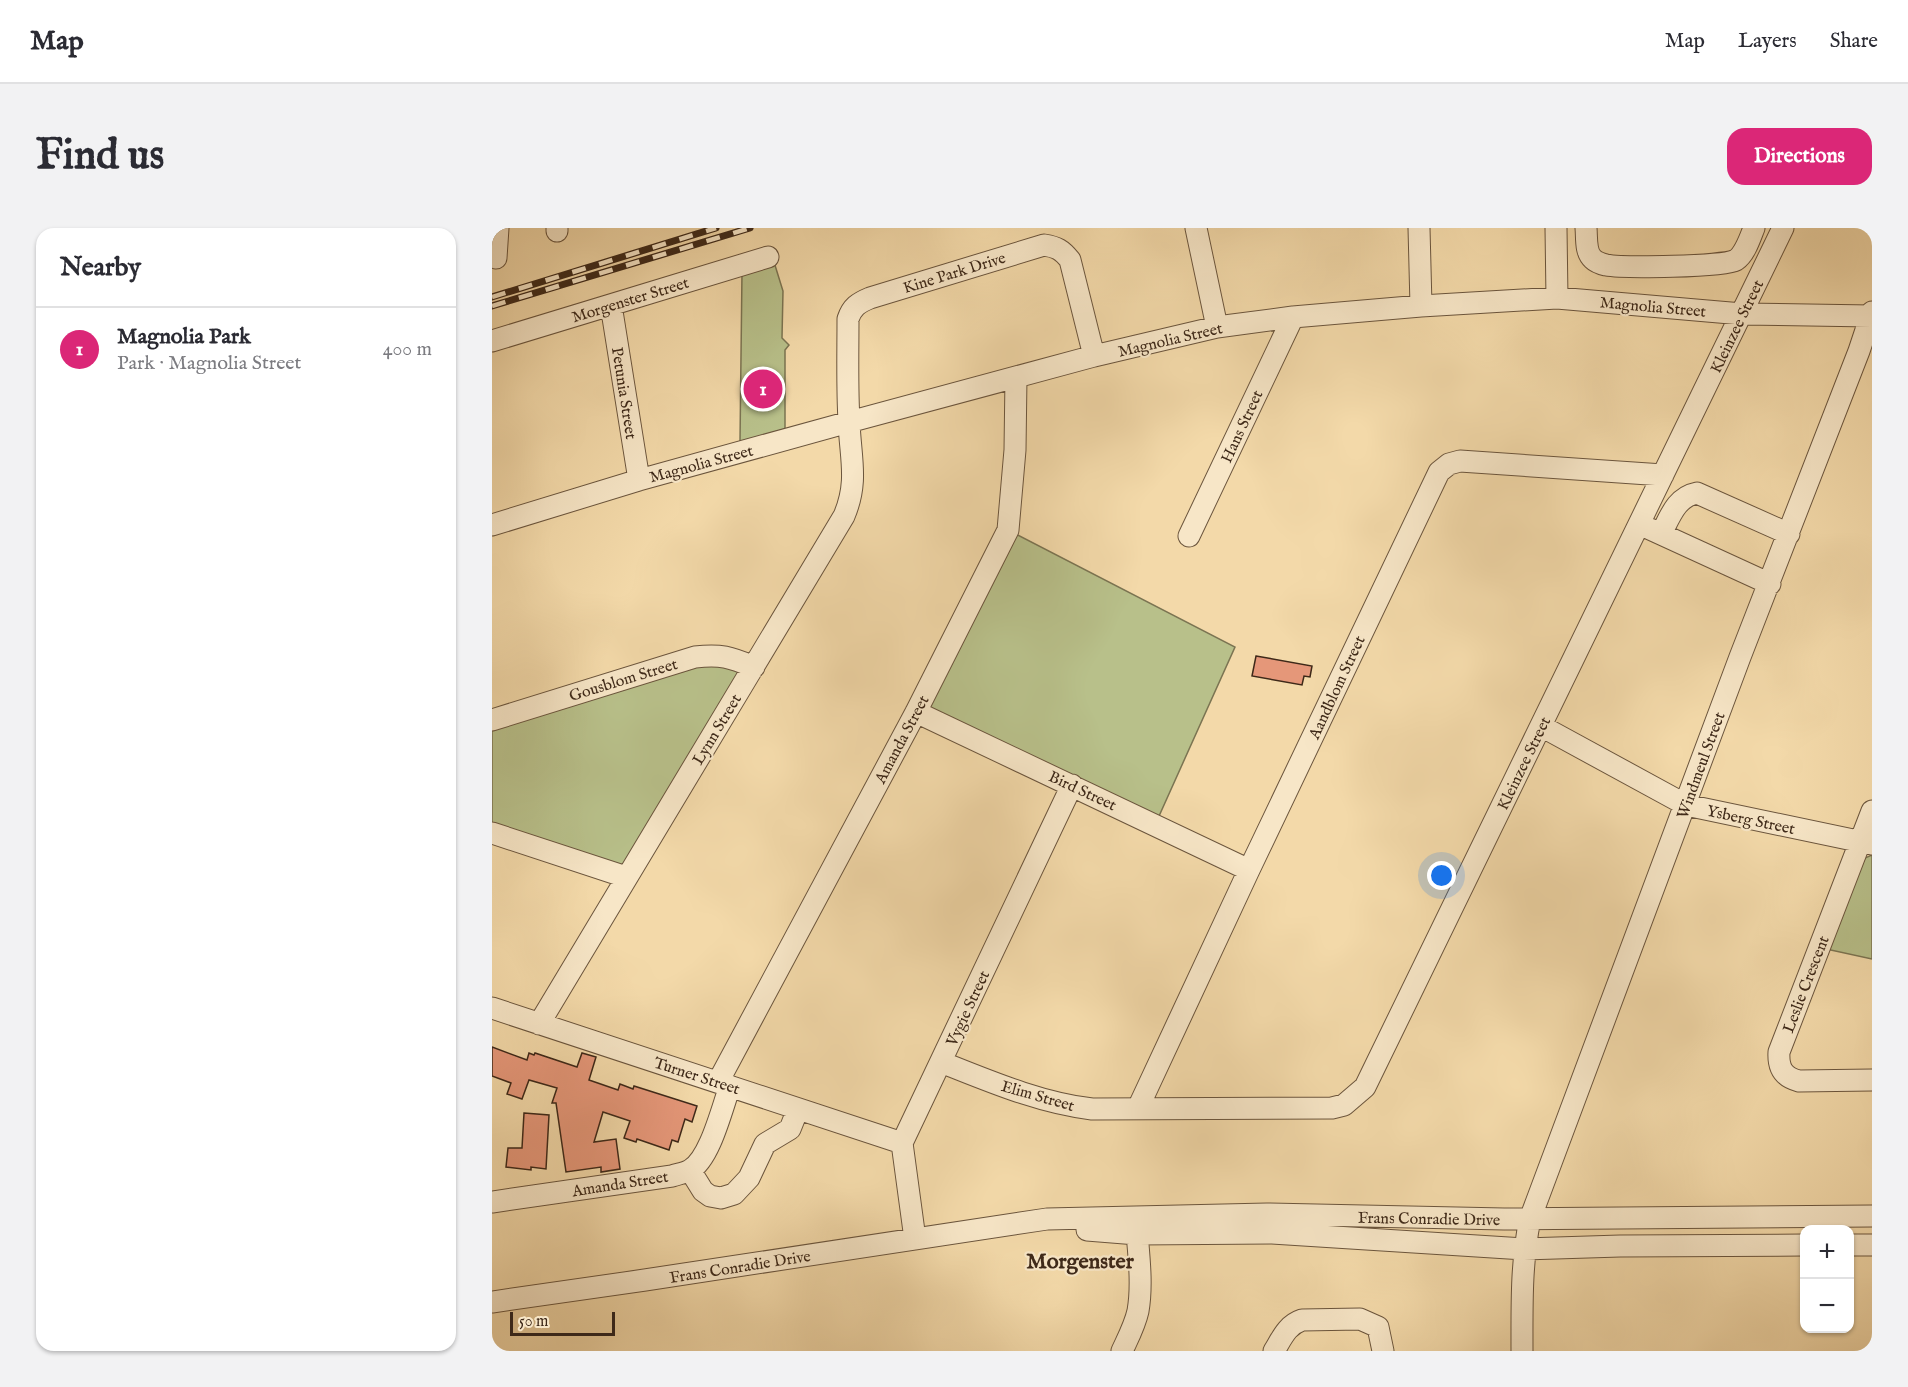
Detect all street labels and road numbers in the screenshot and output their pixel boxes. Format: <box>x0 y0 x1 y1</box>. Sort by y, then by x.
street label: Kine Park Drive <box>901 249 1008 299</box>
street label: Morgenster Street <box>570 273 692 328</box>
street label: Kleinzee Street <box>1707 276 1769 377</box>
street label: Magnolia Street <box>1599 293 1707 323</box>
street label: Magnolia Street <box>1116 319 1225 363</box>
street label: Petunia Street <box>606 346 640 441</box>
street label: Hans Street <box>1217 387 1269 466</box>
street label: Magnolia Street <box>647 441 756 488</box>
street label: Aandblom Street <box>1305 633 1371 744</box>
street label: Gousblom Street <box>567 655 681 707</box>
street label: Lynn Street <box>689 690 747 769</box>
street label: Amanda Street <box>871 692 935 788</box>
street label: Windmeul Street <box>1673 709 1731 822</box>
street label: Kleinzee Street <box>1494 713 1556 814</box>
street label: Bird Street <box>1045 767 1120 816</box>
street label: Ysberg Street <box>1705 802 1797 840</box>
street label: Leslie Crescent <box>1779 933 1835 1036</box>
street label: Vygie Street <box>942 967 995 1051</box>
street label: Turner Street <box>651 1054 742 1100</box>
street label: Elim Street <box>998 1077 1077 1117</box>
street label: Amanda Street <box>570 1167 670 1203</box>
street label: Frans Conradie Drive <box>1358 1209 1500 1231</box>
street label: Frans Conradie Drive <box>668 1247 812 1289</box>

